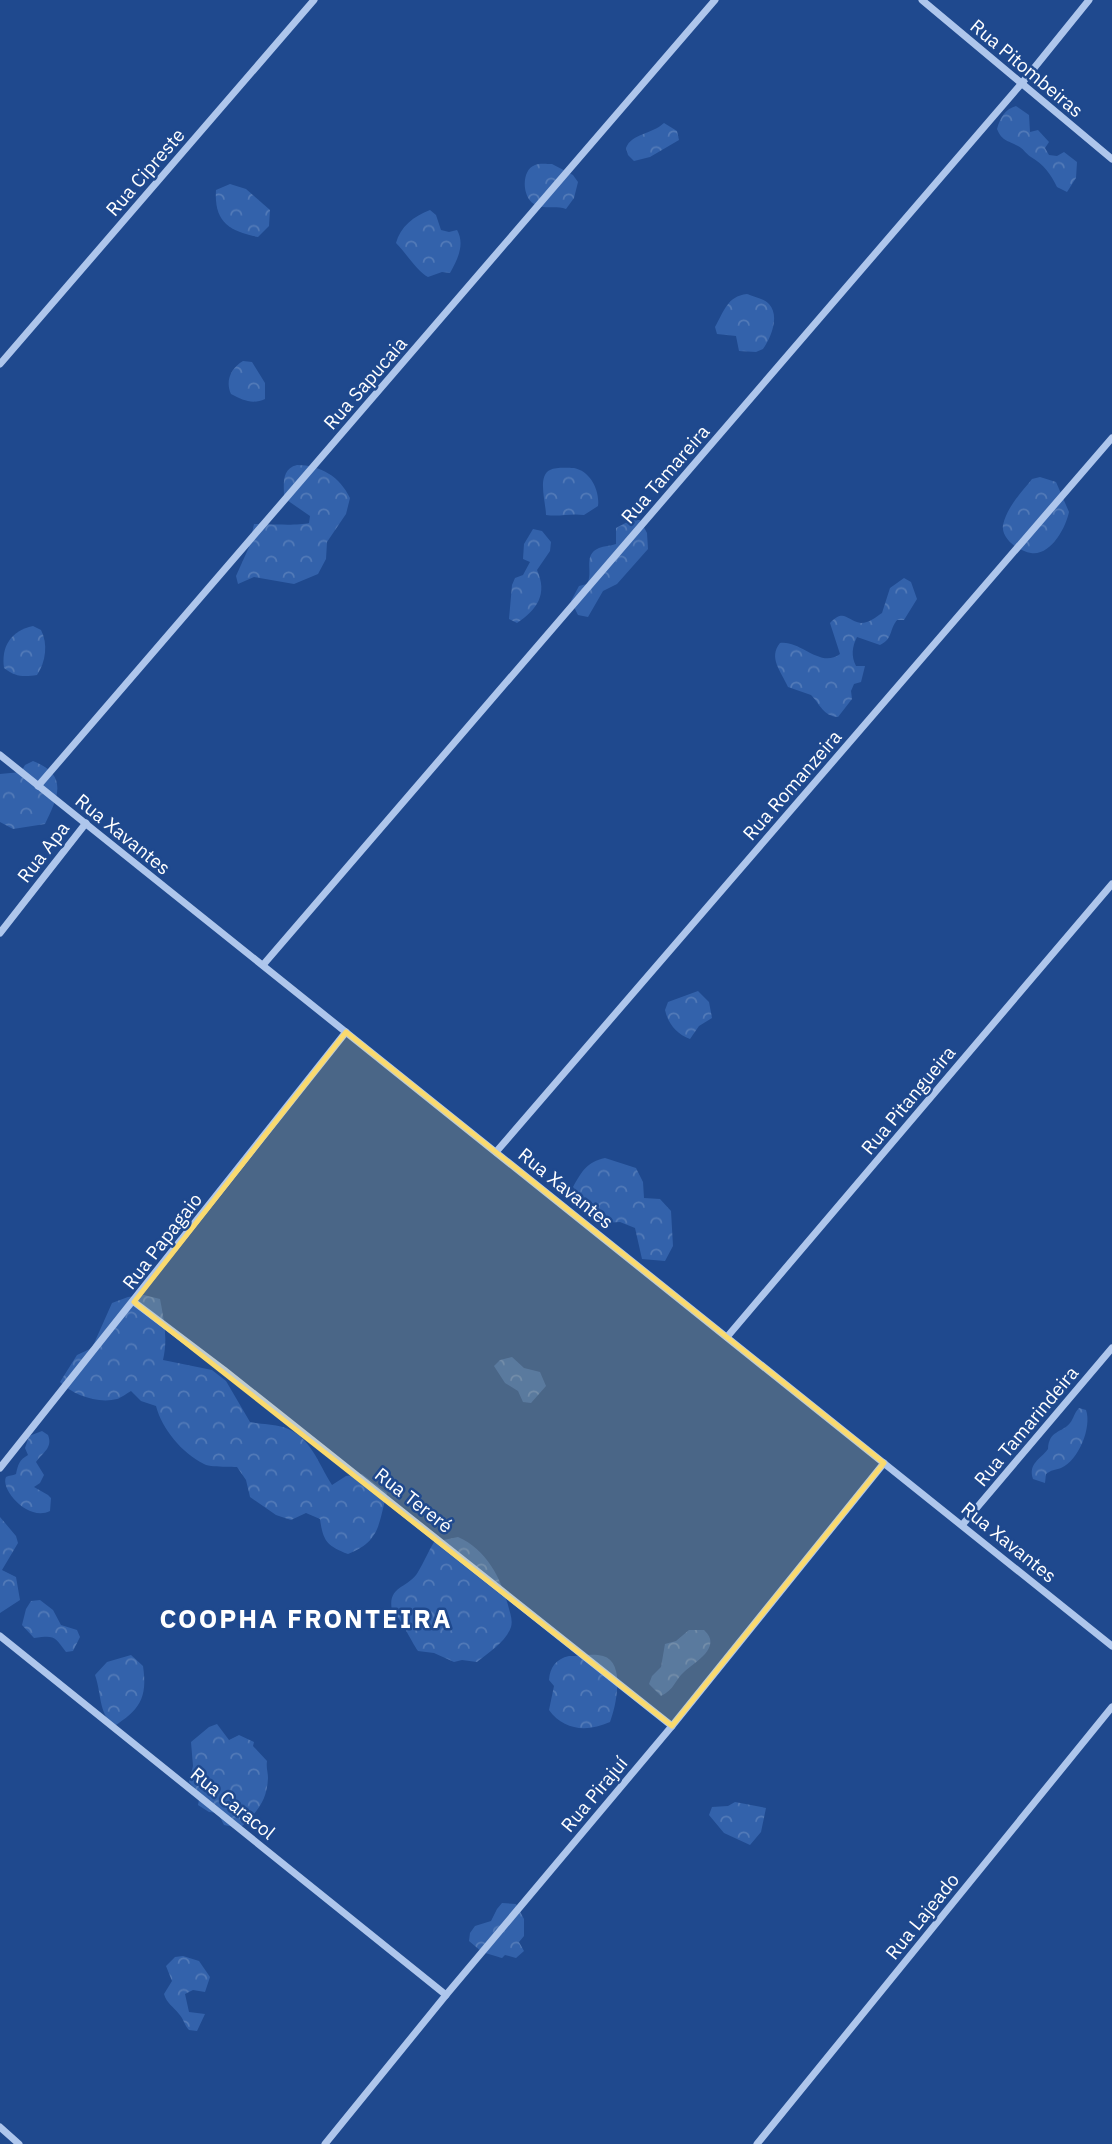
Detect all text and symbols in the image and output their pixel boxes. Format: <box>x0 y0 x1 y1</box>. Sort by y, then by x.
street label: Rua Pitombeiras <box>966 14 1088 122</box>
street label: Rua Cipreste <box>100 123 190 221</box>
street label: Rua Sapucaia <box>318 332 412 434</box>
street label: Rua Tamareira <box>616 420 714 528</box>
street label: Rua Romanzeira <box>738 725 846 845</box>
street label: Rua Xavantes <box>71 788 175 880</box>
street label: Rua Apa <box>12 817 74 887</box>
street label: Rua Pitangueira <box>856 1041 960 1159</box>
street label: Rua Xavantes <box>514 1142 618 1234</box>
street label: Rua Papagaio <box>117 1188 207 1294</box>
street label: Rua Tamarindeira <box>969 1361 1083 1491</box>
street label: Rua Tereré <box>370 1462 458 1538</box>
street label: Rua Xavantes <box>957 1496 1061 1588</box>
district label: COOPHA FRONTEIRA <box>160 1601 452 1635</box>
street label: Rua Pirajuí <box>556 1751 633 1837</box>
street label: Rua Caracol <box>186 1762 280 1844</box>
street label: Rua Lajeado <box>880 1868 964 1964</box>

